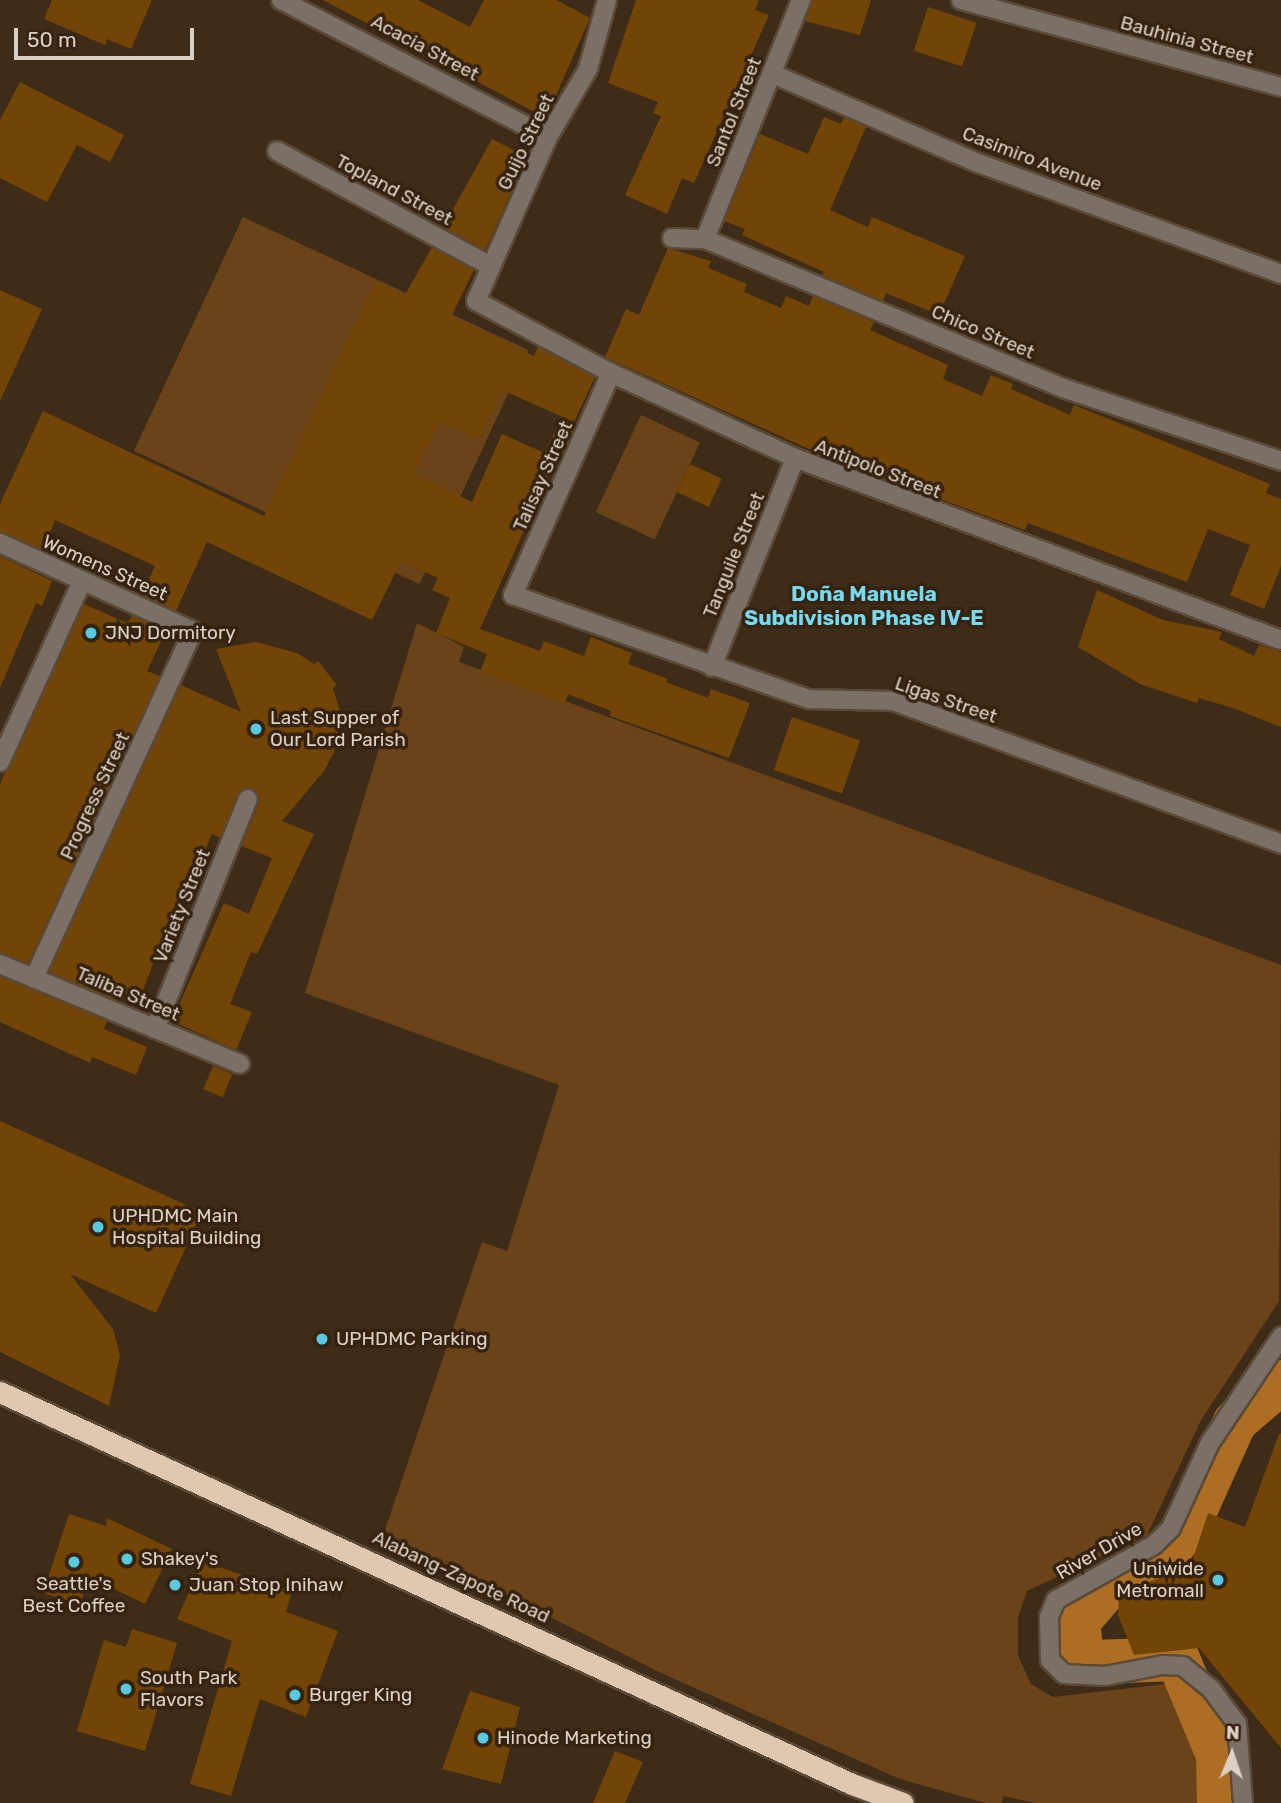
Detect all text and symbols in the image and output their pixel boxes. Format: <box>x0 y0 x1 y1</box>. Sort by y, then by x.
street label: Acacia Street <box>367 10 483 86</box>
street label: Bauhinia Street <box>1118 11 1256 69</box>
scale bar <box>18 14 198 58</box>
text: 50 m <box>27 27 77 52</box>
street label: Santol Street <box>702 54 766 170</box>
street label: Guijo Street <box>493 90 559 194</box>
street label: Casimiro Avenue <box>959 122 1105 196</box>
street label: Topland Street <box>332 150 456 230</box>
street label: Chico Street <box>928 300 1038 364</box>
street label: Talisay Street <box>508 417 578 535</box>
street label: Antipolo Street <box>812 434 944 504</box>
street label: Tanguile Street <box>698 489 770 621</box>
street label: Womens Street <box>39 530 171 606</box>
district label: Doña Manuela Subdivision Phase IV-E <box>744 581 984 631</box>
place label: JNJ Dormitory <box>105 622 236 644</box>
marker: JNJ Dormitory <box>83 625 99 641</box>
street label: Ligas Street <box>892 672 1000 728</box>
place label: Last Supper of Our Lord Parish <box>270 707 406 751</box>
marker: Last Supper of Our Lord Parish <box>248 721 264 737</box>
street label: Progress Street <box>55 729 135 863</box>
street label: Variety Street <box>149 845 215 967</box>
street label: Taliba Street <box>73 962 183 1026</box>
place label: UPHDMC Main Hospital Building <box>112 1205 261 1249</box>
marker: UPHDMC Main Hospital Building <box>90 1219 106 1235</box>
place label: UPHDMC Parking <box>336 1328 488 1350</box>
marker: UPHDMC Parking <box>314 1331 330 1347</box>
street label: River Drive <box>1052 1517 1146 1585</box>
street label: Alabang-Zapote Road <box>369 1526 553 1628</box>
place label: Shakey's <box>141 1548 218 1570</box>
marker: Shakey's <box>119 1551 135 1567</box>
marker: Seattle's Best Coffee <box>66 1554 82 1570</box>
place label: Uniwide Metromall <box>1116 1558 1204 1602</box>
marker: Uniwide Metromall <box>1210 1572 1226 1588</box>
place label: Seattle's Best Coffee <box>23 1573 125 1617</box>
place label: Juan Stop Inihaw <box>189 1574 344 1596</box>
marker: Juan Stop Inihaw <box>167 1577 183 1593</box>
place label: South Park Flavors <box>140 1667 237 1711</box>
marker: South Park Flavors <box>118 1681 134 1697</box>
place label: Burger King <box>309 1684 413 1706</box>
marker: Burger King <box>287 1687 303 1703</box>
north arrow <box>1197 1719 1267 1789</box>
text: N <box>1226 1721 1240 1744</box>
place label: Hinode Marketing <box>497 1727 652 1749</box>
marker: Hinode Marketing <box>475 1730 491 1746</box>

